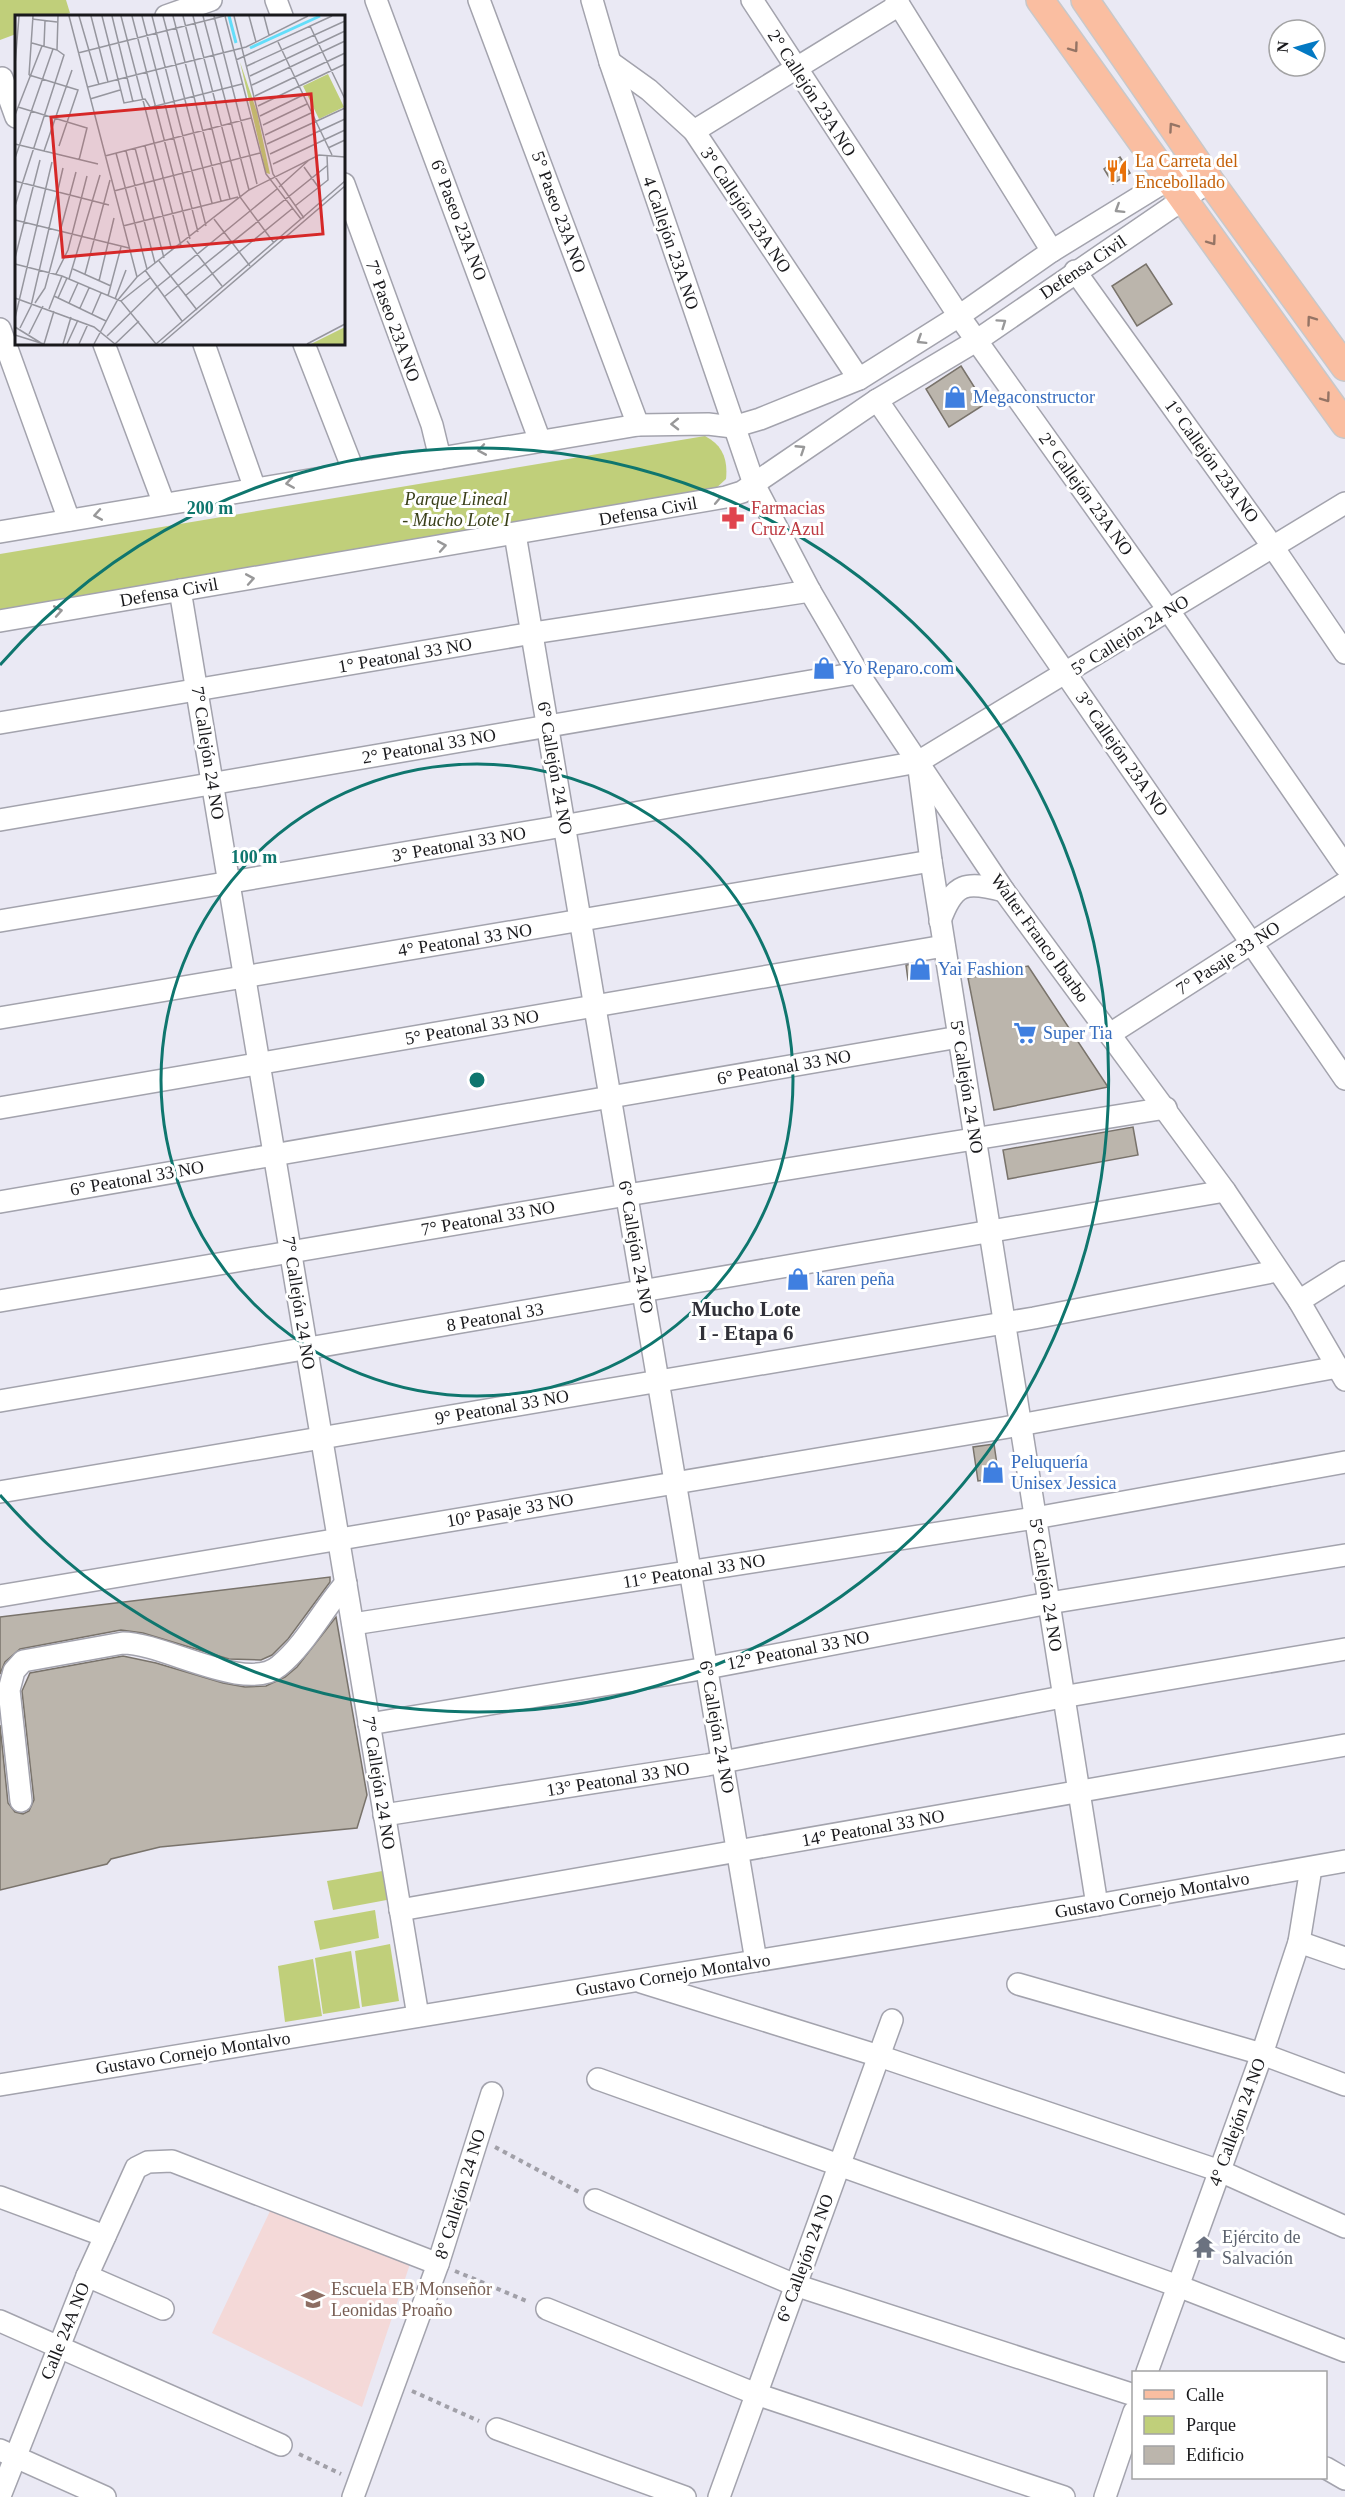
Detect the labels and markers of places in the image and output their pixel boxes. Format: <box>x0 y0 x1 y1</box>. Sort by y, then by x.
place label: La Carreta del Encebollado <box>1135 151 1238 192</box>
restaurant icon: La Carreta del Encebollado <box>1104 158 1130 184</box>
shop icon: Megaconstructor <box>942 384 968 410</box>
place label: Megaconstructor <box>973 387 1095 407</box>
place label: Farmacias Cruz Azul <box>751 498 825 539</box>
pharmacy icon: Farmacias Cruz Azul <box>720 505 746 531</box>
shop icon: Yo Reparo.com <box>811 655 837 681</box>
place label: Yo Reparo.com <box>842 658 954 678</box>
shop icon: Yai Fashion <box>907 956 933 982</box>
place label: Yai Fashion <box>938 959 1024 979</box>
supermarket icon: Super Tia <box>1012 1020 1038 1046</box>
place label: Super Tia <box>1043 1023 1113 1043</box>
centre of rings <box>467 1070 487 1090</box>
shop icon: karen peña <box>785 1266 811 1292</box>
place label: karen peña <box>816 1269 894 1289</box>
place label: Peluquería Unisex Jessica <box>1011 1452 1116 1493</box>
shop icon: Peluquería Unisex Jessica <box>980 1459 1006 1485</box>
place label: Ejército de Salvación <box>1222 2227 1300 2268</box>
temple icon: Ejército de Salvación <box>1191 2234 1217 2260</box>
place label: Escuela EB Monseñor Leonidas Proaño <box>331 2279 492 2320</box>
school or university icon: Escuela EB Monseñor Leonidas Proaño <box>300 2286 326 2312</box>

